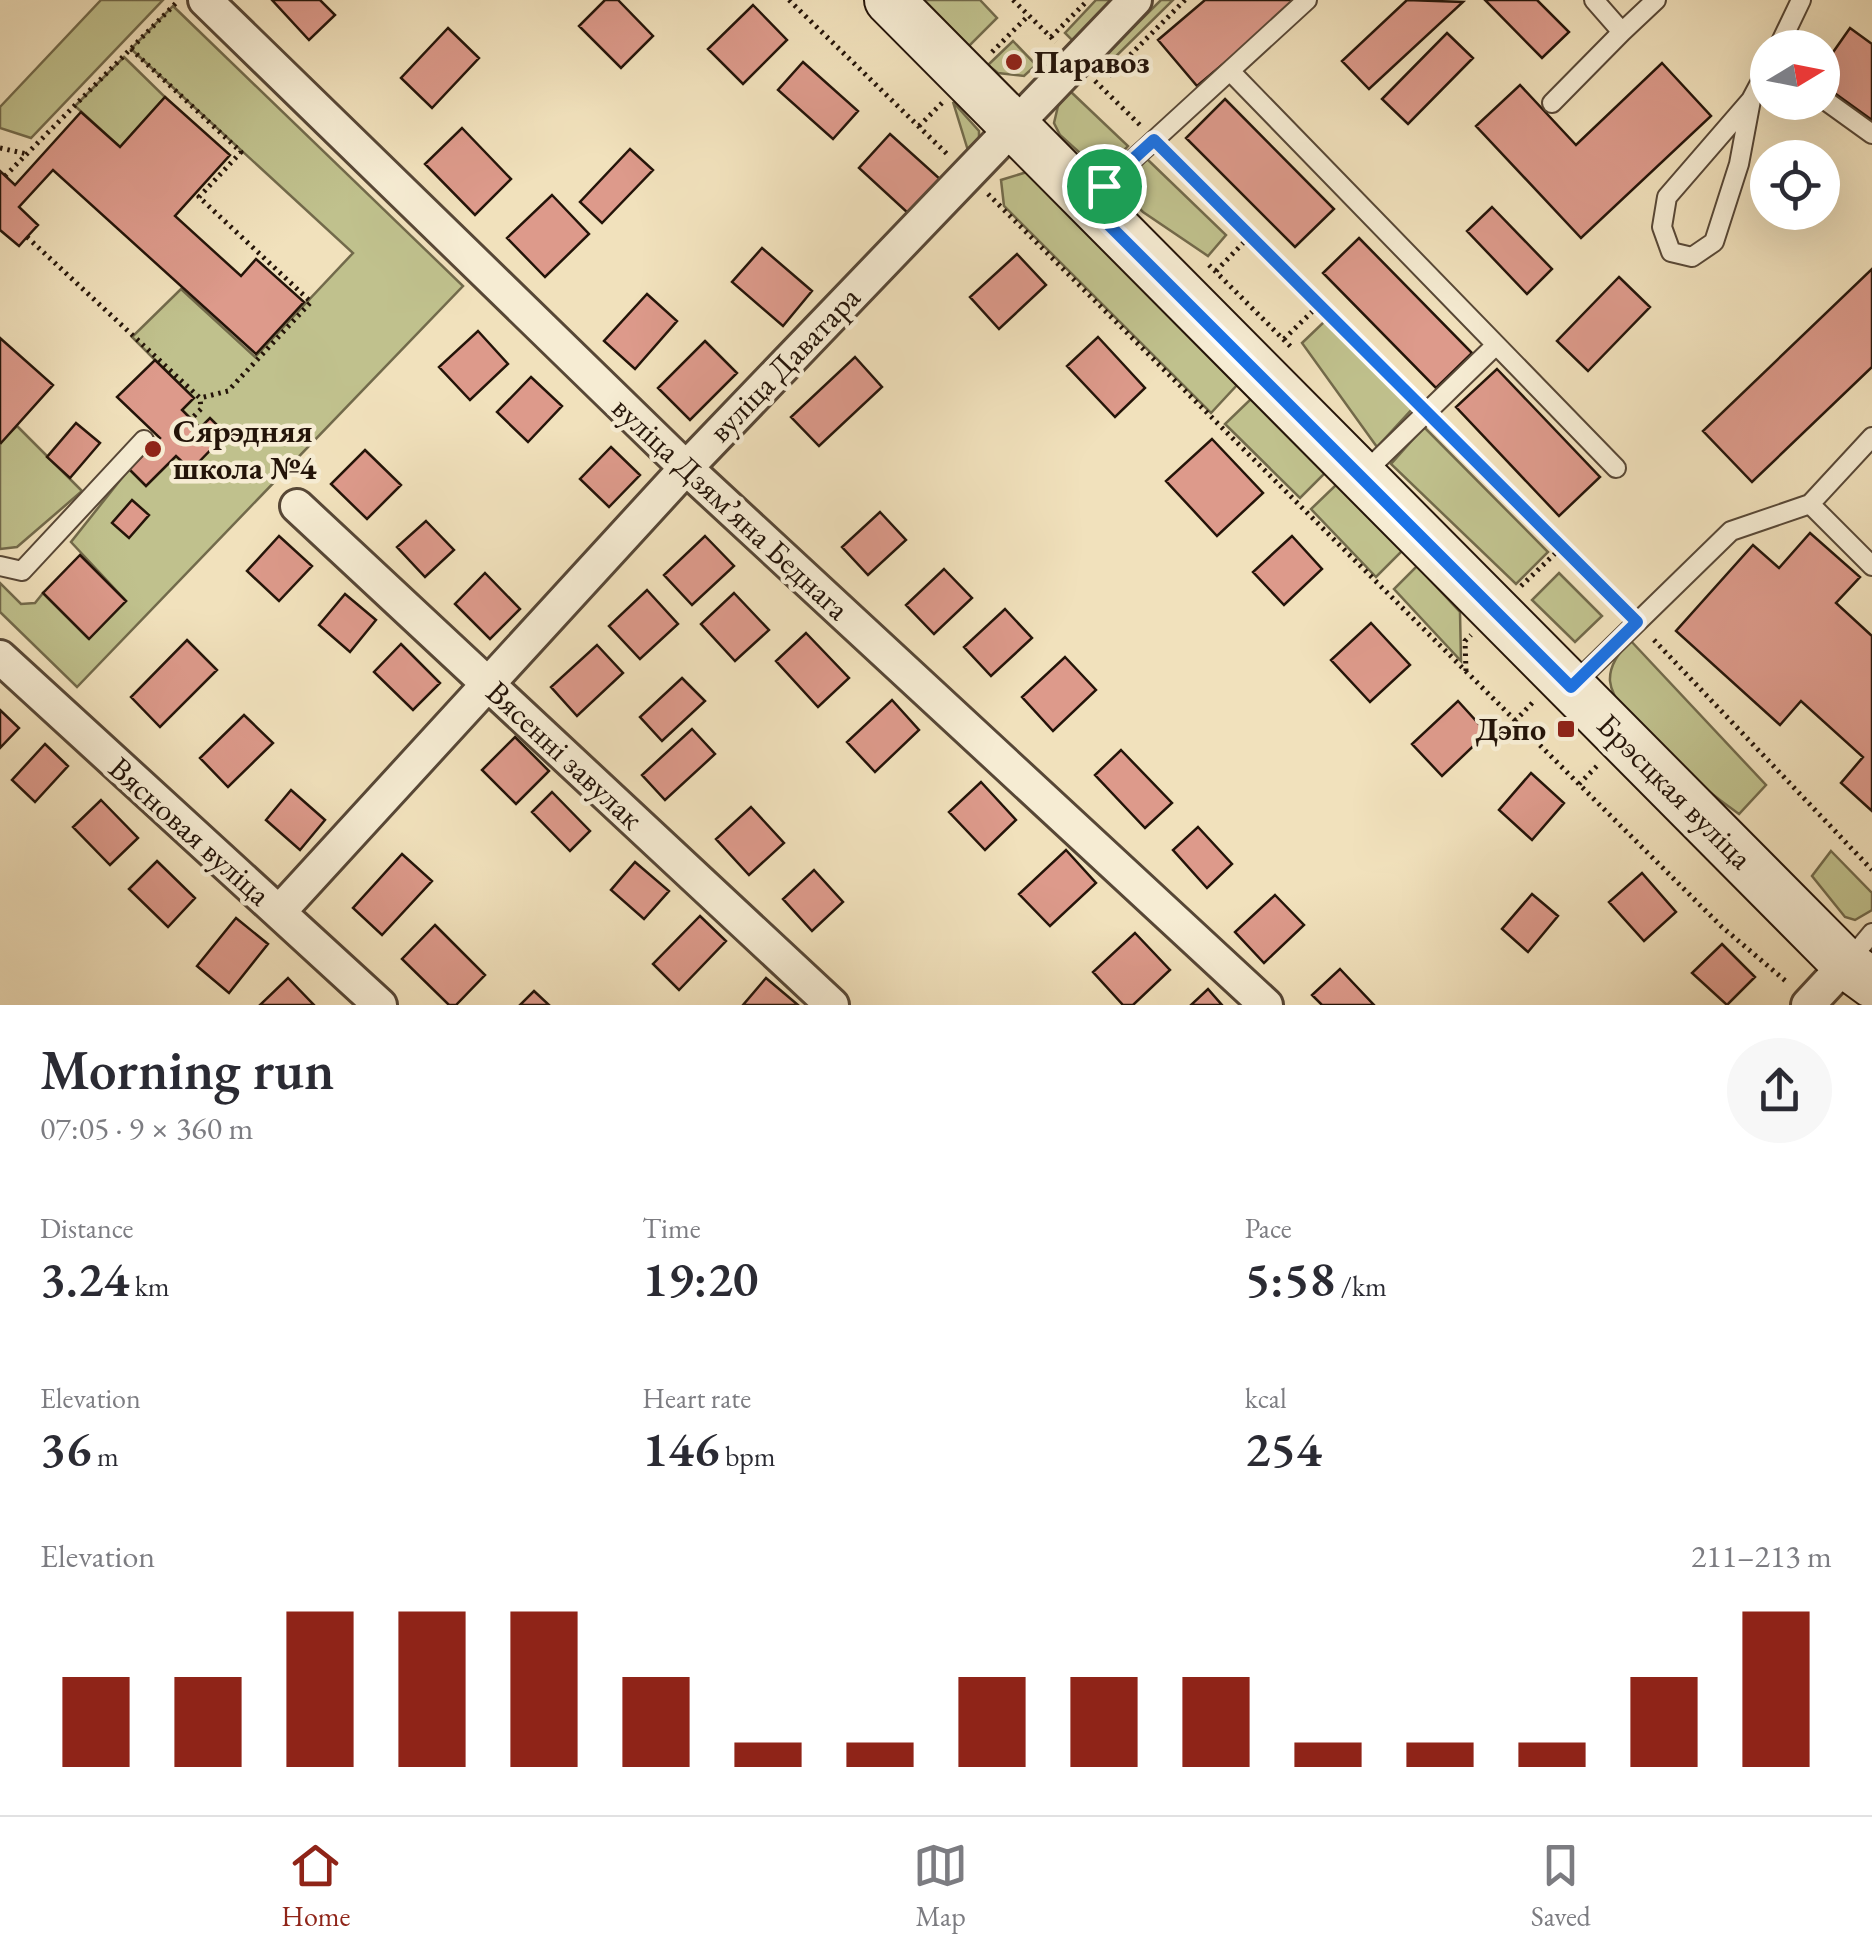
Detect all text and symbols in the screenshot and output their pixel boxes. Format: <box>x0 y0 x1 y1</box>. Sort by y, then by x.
north arrow <box>1750 30 1840 120</box>
map controls <box>1750 30 1840 230</box>
place label: Паравоз <box>1034 41 1150 83</box>
marker: Паравоз <box>1003 51 1025 73</box>
button: locate <box>1750 140 1840 230</box>
pin <box>1062 144 1147 229</box>
icon: arrive <box>1077 159 1132 214</box>
street label: вуліца Даватара <box>699 277 869 451</box>
street label: вуліца Дзямʼяна Беднага <box>603 387 859 629</box>
place label: Сярэдняя школа №4 <box>173 410 317 489</box>
marker: Сярэдняя школа №4 <box>142 438 164 460</box>
street label: Вясенні завулак <box>477 671 653 839</box>
street label: Брэсцкая вуліца <box>1588 704 1762 878</box>
place label: Дэпо <box>1475 708 1546 750</box>
marker: Дэпо <box>1555 718 1577 740</box>
street label: Вясновая вуліца <box>100 747 280 915</box>
text: Morning run <box>40 1034 334 1105</box>
button: share <box>1727 1038 1832 1143</box>
text: 07:05 · 9 × 360 m <box>40 1107 253 1149</box>
text: Distance <box>40 1210 134 1246</box>
text: Time <box>642 1210 701 1246</box>
text: Pace <box>1245 1210 1292 1246</box>
text: 3.24 <box>40 1246 129 1311</box>
text: 19:20 <box>642 1246 758 1311</box>
text: 5:58 <box>1245 1246 1335 1311</box>
text: km <box>129 1268 170 1304</box>
text: /km <box>1335 1268 1387 1304</box>
text: Elevation <box>40 1380 141 1416</box>
text: Heart rate <box>642 1380 751 1416</box>
text: kcal <box>1245 1380 1287 1416</box>
text: 36 <box>40 1416 91 1481</box>
text: 146 <box>642 1416 719 1481</box>
text: 254 <box>1245 1416 1322 1481</box>
text: m <box>91 1438 119 1474</box>
text: bpm <box>719 1438 776 1474</box>
text: Elevation <box>40 1535 155 1577</box>
text: 211–213 m <box>1691 1535 1832 1577</box>
tab: Home <box>281 1838 351 1934</box>
tab: Map <box>913 1838 968 1934</box>
tab: Saved <box>1531 1838 1591 1934</box>

